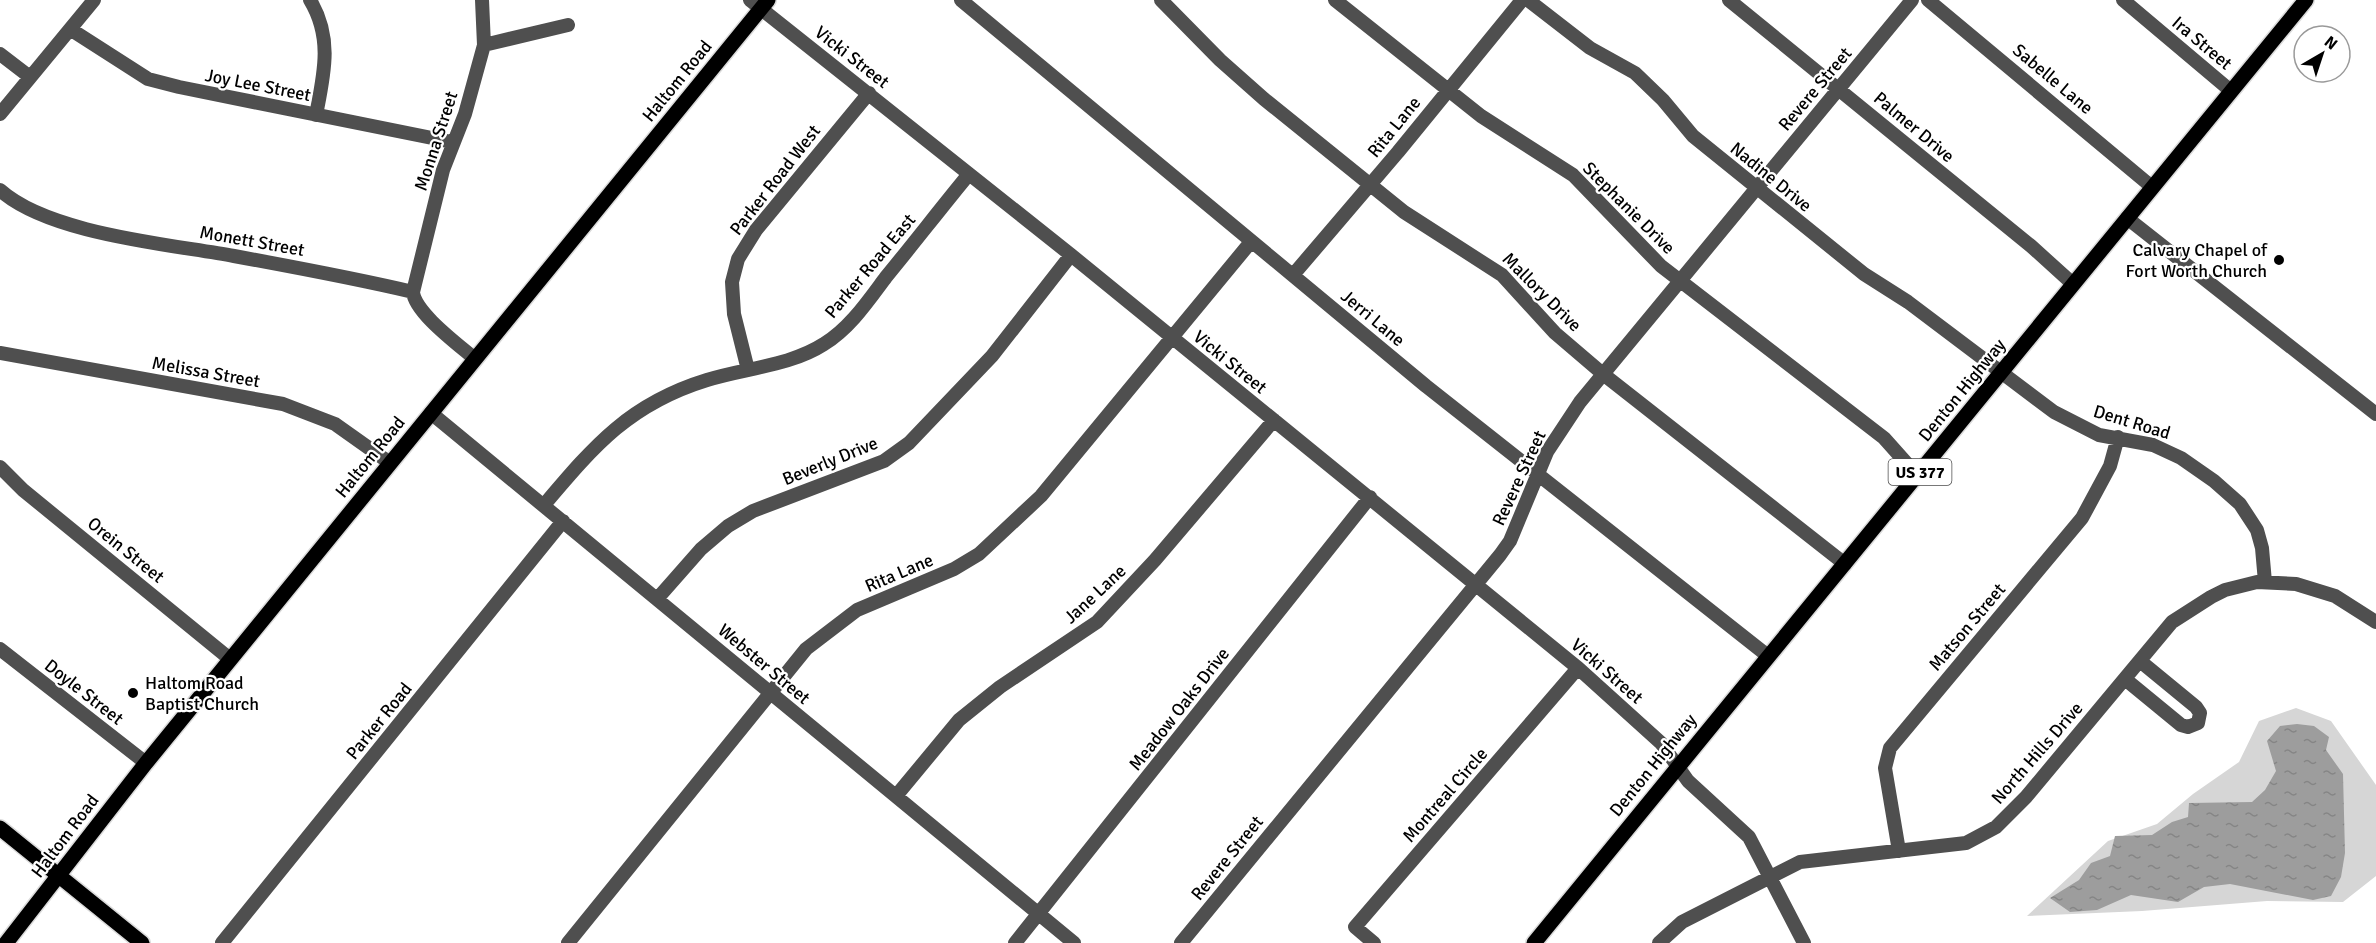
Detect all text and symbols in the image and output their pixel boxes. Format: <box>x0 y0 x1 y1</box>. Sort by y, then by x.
street label: Ira Street <box>2167 12 2237 74</box>
street label: Vicki Street <box>810 21 894 93</box>
north arrow <box>2292 24 2352 84</box>
text: N <box>2320 32 2341 54</box>
street label: Haltom Road <box>637 36 717 126</box>
street label: Sabelle Lane <box>2008 39 2098 119</box>
street label: Revere Street <box>1774 43 1856 135</box>
street label: Joy Lee Street <box>203 64 313 106</box>
street label: Palmer Drive <box>1869 87 1959 167</box>
street label: Monna Street <box>410 88 462 194</box>
street label: Rita Lane <box>1363 92 1425 162</box>
street label: Parker Road West <box>725 120 825 240</box>
street label: Nadine Drive <box>1726 137 1816 217</box>
street label: Stephanie Drive <box>1578 157 1680 259</box>
street label: Parker Road East <box>820 209 920 323</box>
street label: Monett Street <box>198 221 306 261</box>
place label: Calvary Chapel of Fort Worth Church <box>2125 239 2268 282</box>
street label: Mallory Drive <box>1498 248 1586 336</box>
marker: Calvary Chapel of Fort Worth Church <box>2272 253 2286 267</box>
street label: Jerri Lane <box>1337 285 1409 351</box>
street label: Vicki Street <box>1189 326 1271 398</box>
street label: Denton Highway <box>1914 334 2011 446</box>
street label: Melissa Street <box>150 352 262 392</box>
street label: Dent Road <box>2091 400 2173 444</box>
street label: Haltom Road <box>330 412 410 502</box>
street label: Revere Street <box>1487 427 1551 529</box>
street label: Beverly Drive <box>779 432 881 490</box>
road number: US 377 <box>1888 459 1952 485</box>
street label: Orein Street <box>83 512 169 588</box>
street label: Rita Lane <box>861 549 937 597</box>
street label: Jane Lane <box>1059 560 1131 628</box>
street label: Matson Street <box>1924 579 2010 675</box>
street label: Webster Street <box>713 619 815 709</box>
street label: Vicki Street <box>1566 634 1648 708</box>
street label: Meadow Oaks Drive <box>1124 643 1234 775</box>
street label: Doyle Street <box>40 654 128 730</box>
place label: Haltom Road Baptist Church <box>145 672 259 715</box>
street label: Parker Road <box>341 678 417 764</box>
marker: Haltom Road Baptist Church <box>126 686 140 700</box>
street label: North Hills Drive <box>1987 697 2087 809</box>
street label: Denton Highway <box>1605 709 1702 821</box>
street label: Montreal Circle <box>1398 743 1492 847</box>
street label: Haltom Road <box>27 790 103 882</box>
street label: Revere Street <box>1186 811 1268 905</box>

